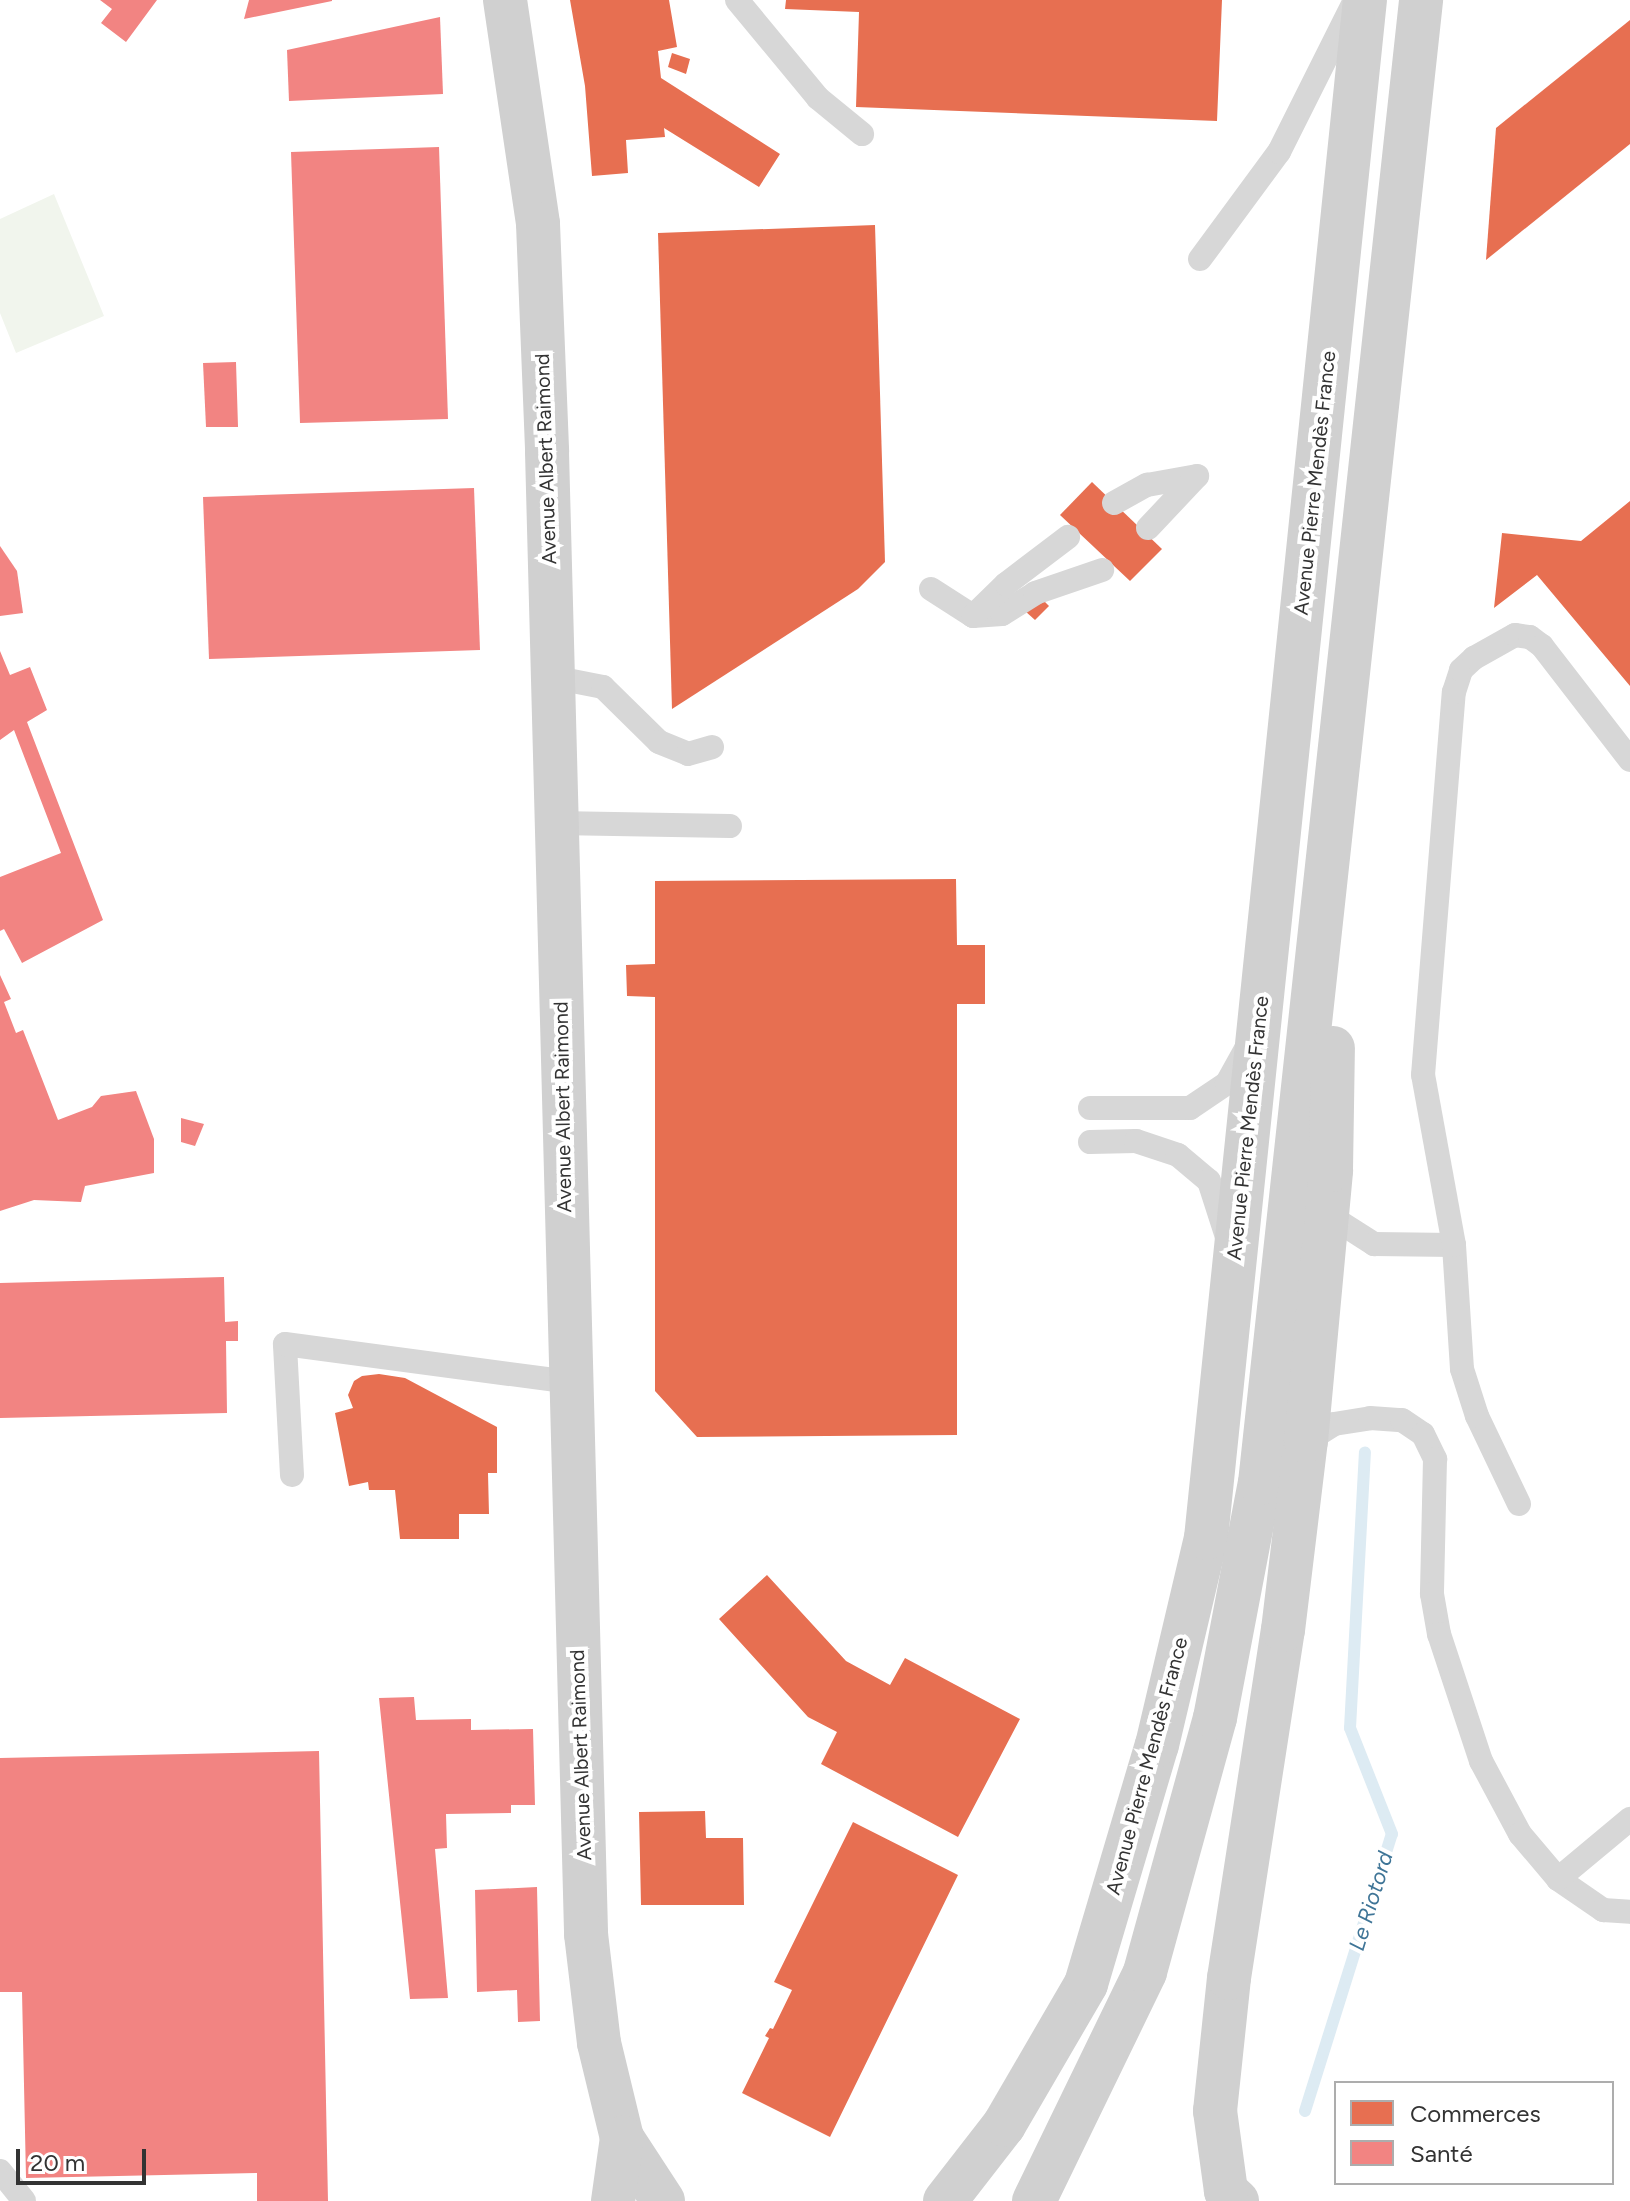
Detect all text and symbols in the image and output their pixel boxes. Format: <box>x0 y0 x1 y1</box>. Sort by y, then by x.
street label: Avenue Pierre Mendès France <box>1289 350 1341 616</box>
street label: Avenue Albert Raimond <box>530 353 562 565</box>
street label: Avenue Pierre Mendès France <box>1222 995 1274 1261</box>
street label: Avenue Albert Raimond <box>549 1001 577 1213</box>
street label: Avenue Pierre Mendès France <box>1101 1635 1193 1897</box>
street label: Avenue Albert Raimond <box>565 1649 597 1861</box>
water label: Le Riotord <box>1343 1848 1399 1954</box>
legend <box>1334 2081 1614 2185</box>
text: Commerces <box>1410 2099 1541 2128</box>
scale bar <box>20 2133 150 2183</box>
text: Santé <box>1410 2139 1473 2168</box>
text: 20 m <box>30 2148 85 2177</box>

